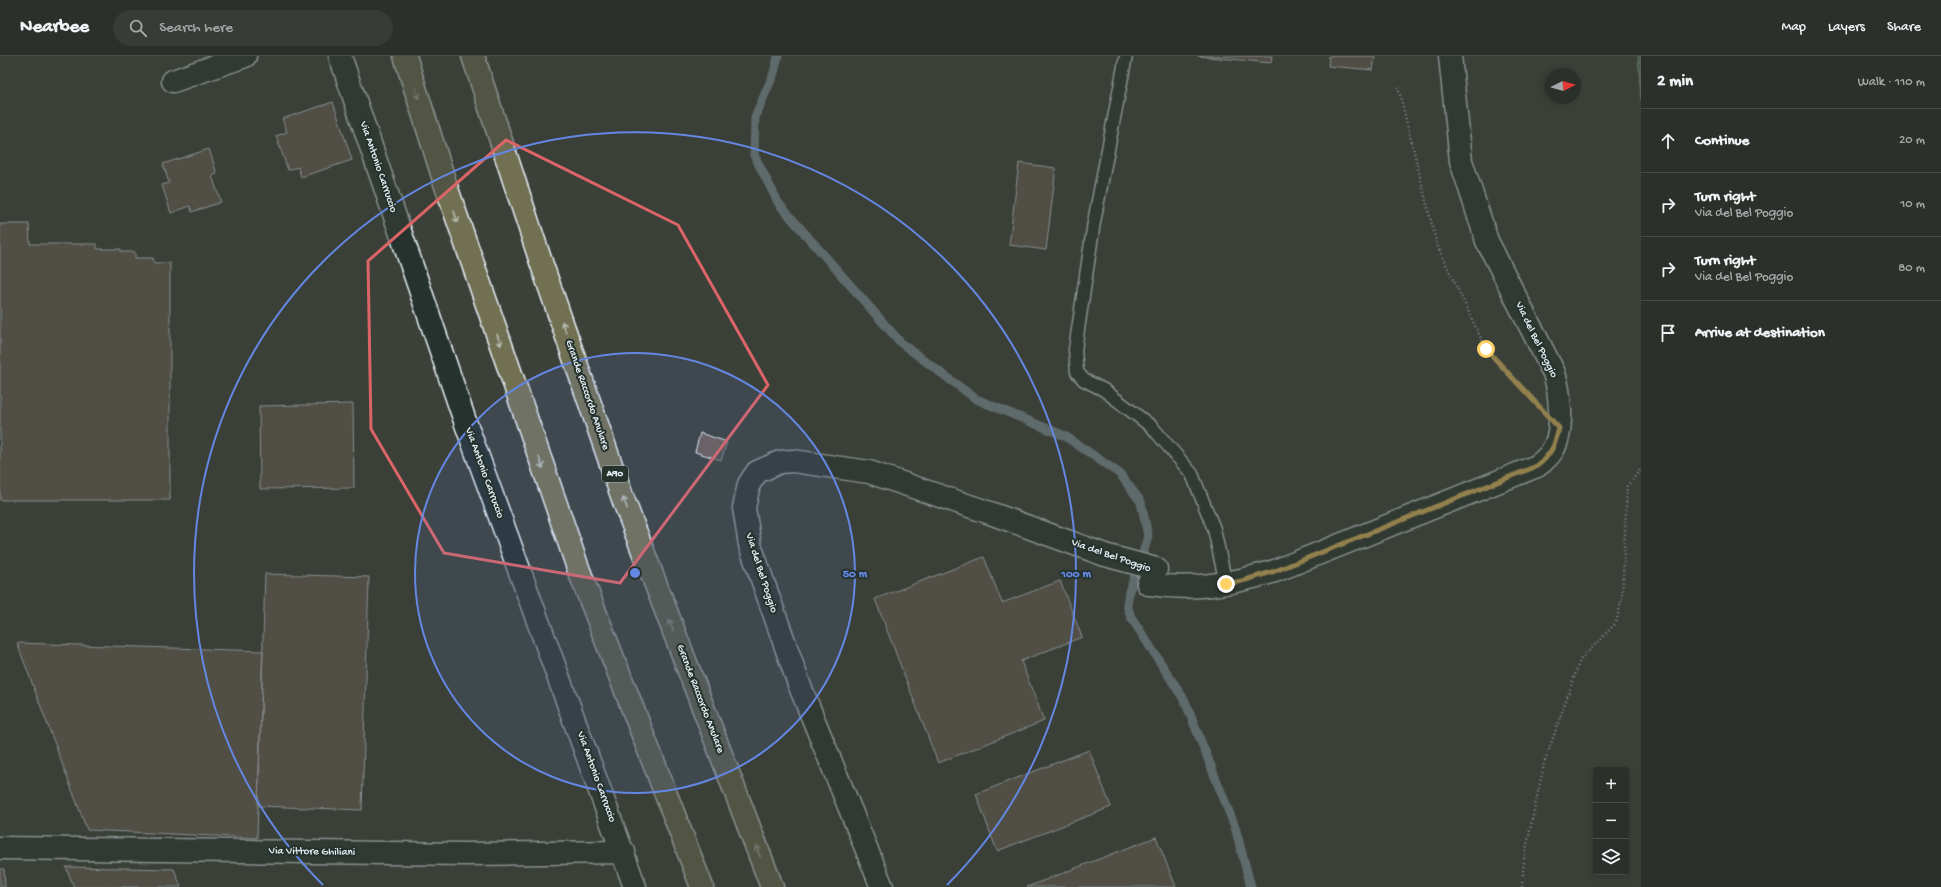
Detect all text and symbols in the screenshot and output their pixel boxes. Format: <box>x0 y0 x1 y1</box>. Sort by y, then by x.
search box <box>113 10 393 46</box>
text: Nearbee <box>20 16 89 39</box>
icon: search <box>127 17 149 39</box>
text: Search here <box>159 19 233 37</box>
text: Map <box>1782 19 1806 36</box>
text: Layers <box>1828 19 1865 36</box>
text: Share <box>1887 19 1921 36</box>
north arrow <box>1545 68 1581 104</box>
text: 2 min <box>1657 72 1693 92</box>
text: Walk · 110 m <box>1858 75 1925 90</box>
one-way arrow <box>413 87 421 99</box>
street label: Via Antonio Carruccio <box>356 119 399 214</box>
icon: ahead <box>1657 130 1679 152</box>
text: Continue <box>1695 132 1749 150</box>
text: 20 m <box>1899 133 1925 148</box>
text: Turn right <box>1695 188 1755 206</box>
icon: right <box>1657 194 1679 216</box>
text: 10 m <box>1900 197 1925 212</box>
text: Via del Bel Poggio <box>1695 206 1793 221</box>
one-way arrow <box>453 211 461 223</box>
text: Turn right <box>1695 252 1755 270</box>
icon: right <box>1657 258 1679 280</box>
text: 80 m <box>1898 261 1925 276</box>
text: Via del Bel Poggio <box>1695 270 1793 285</box>
street label: Via del Bel Poggio <box>1512 299 1560 380</box>
one-way arrow <box>559 322 567 334</box>
icon: arrive <box>1657 322 1679 344</box>
text: Arrive at destination <box>1695 324 1825 342</box>
one-way arrow <box>495 334 503 346</box>
street label: Grande Raccordo Anulare <box>563 338 612 452</box>
route start <box>1477 340 1495 358</box>
street label: Via Antonio Carruccio <box>462 425 506 520</box>
one-way arrow <box>538 456 546 468</box>
road number: A90 <box>602 466 628 482</box>
one-way arrow <box>620 498 628 510</box>
street label: Via del Bel Poggio <box>742 531 780 615</box>
street label: Via del Bel Poggio <box>1069 536 1152 575</box>
centre of rings <box>628 566 642 580</box>
text: 50 m <box>843 568 868 582</box>
text: 100 m <box>1060 568 1091 582</box>
route end <box>1217 575 1235 593</box>
one-way arrow <box>667 619 675 631</box>
street label: Grande Raccordo Anulare <box>674 643 726 755</box>
street label: Via Antonio Carruccio <box>574 729 618 824</box>
map controls <box>1593 767 1629 875</box>
button: + <box>1593 767 1629 803</box>
button: − <box>1593 803 1629 839</box>
button: layers <box>1593 839 1629 875</box>
street label: Via Vittore Ghiliani <box>268 845 355 859</box>
one-way arrow <box>753 845 761 857</box>

